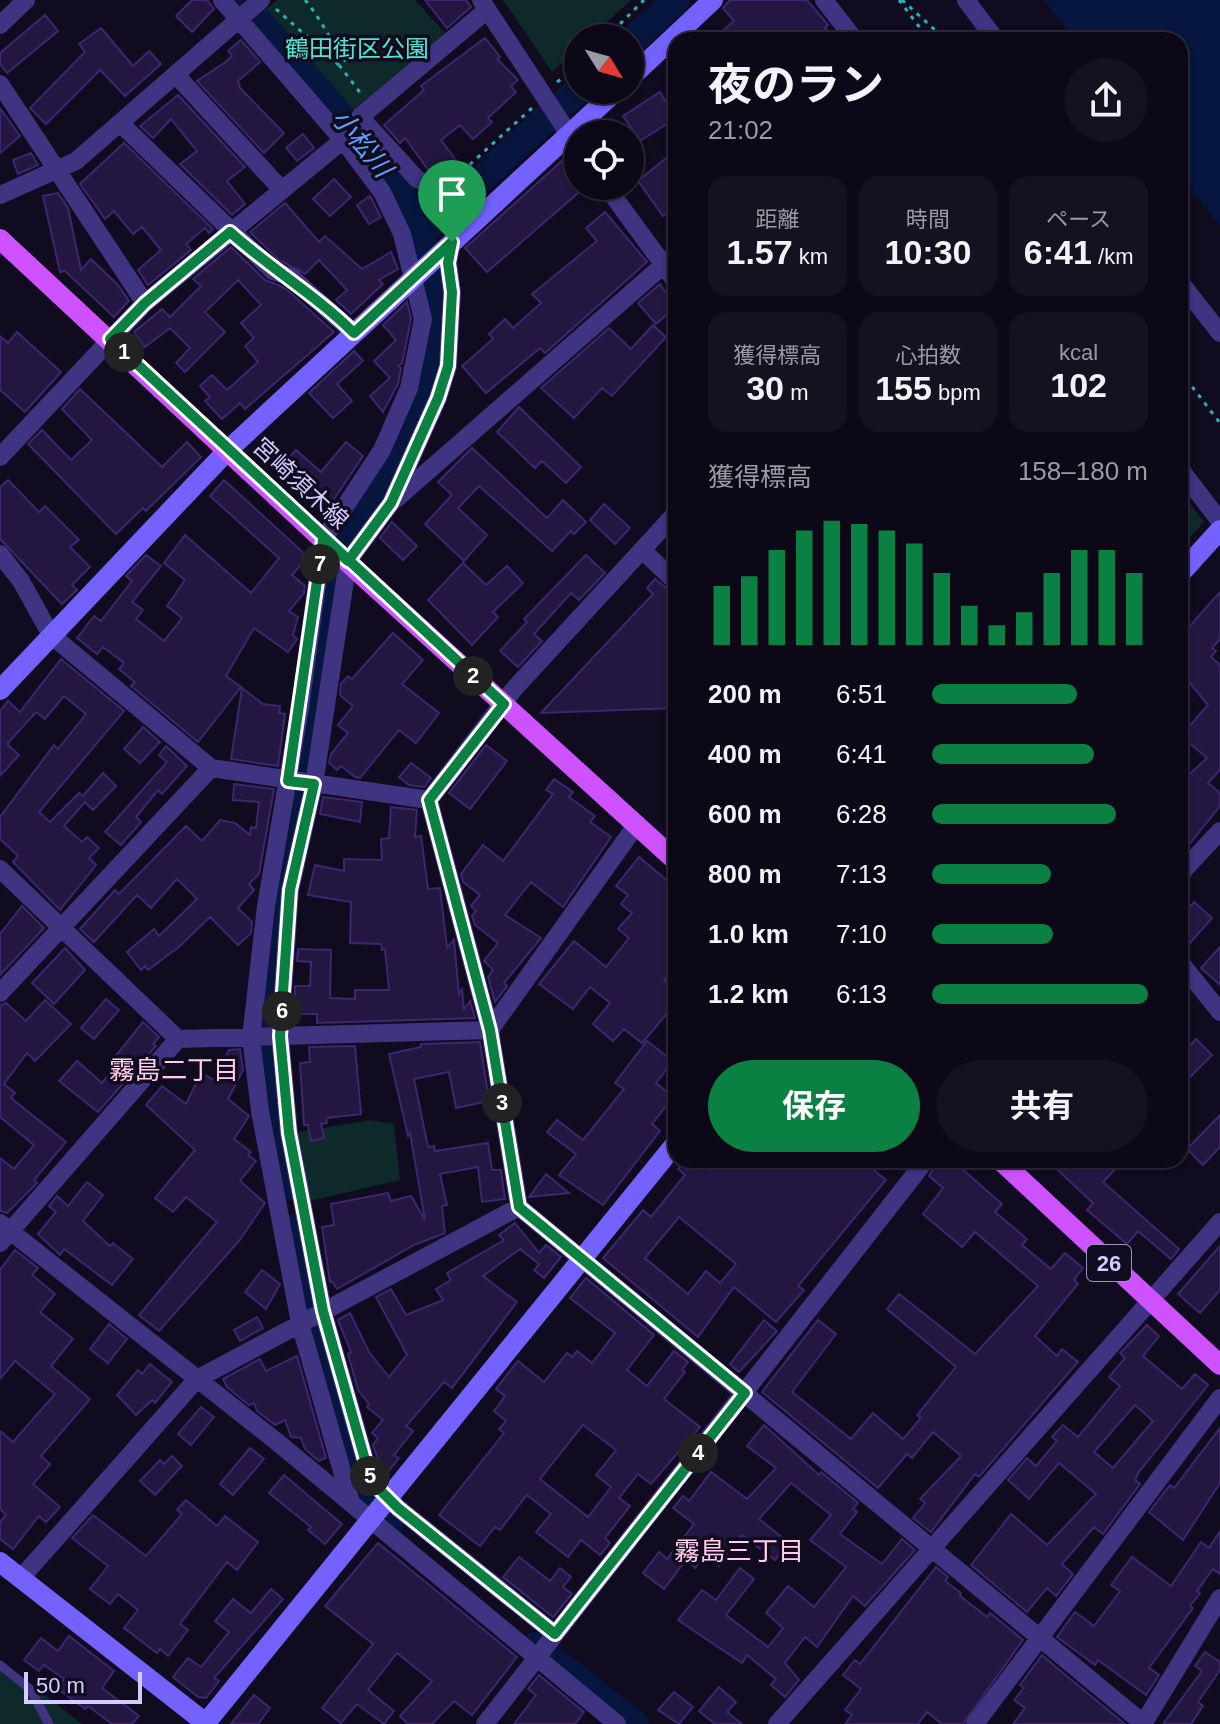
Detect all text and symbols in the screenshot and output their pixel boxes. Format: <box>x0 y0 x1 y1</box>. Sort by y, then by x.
north arrow <box>564 24 644 104</box>
map controls <box>564 24 644 200</box>
park label: 鶴田街区公園 <box>285 35 429 62</box>
button: share <box>1064 58 1148 142</box>
text: 夜のラン <box>708 60 884 109</box>
water label: 小松川 <box>326 103 400 185</box>
text: 21:02 <box>708 115 773 145</box>
button: locate <box>564 120 644 200</box>
pin <box>418 160 486 242</box>
icon: arrive <box>430 172 474 216</box>
text: 距離 <box>755 207 799 232</box>
text: 時間 <box>906 207 950 232</box>
text: ペース <box>1046 207 1111 232</box>
text: 1.57 <box>727 233 793 271</box>
text: 10:30 <box>885 233 971 271</box>
text: 6:41 <box>1024 233 1092 271</box>
text: km <box>793 244 828 269</box>
text: /km <box>1092 244 1133 269</box>
pin: 1 <box>104 332 144 372</box>
text: 1 <box>118 339 130 364</box>
text: kcal <box>1059 340 1098 365</box>
text: 獲得標高 <box>733 343 821 368</box>
text: 心拍数 <box>895 343 961 368</box>
text: 102 <box>1050 366 1107 404</box>
text: 30 <box>746 369 784 407</box>
text: 155 <box>875 369 932 407</box>
text: m <box>784 380 808 405</box>
text: bpm <box>932 380 981 405</box>
street label: 宮崎須木線 <box>248 432 354 534</box>
text: 158–180 m <box>1018 456 1148 486</box>
text: 獲得標高 <box>708 462 812 492</box>
pin: 7 <box>300 544 340 584</box>
text: 7 <box>314 551 326 576</box>
pin: 2 <box>453 656 493 696</box>
text: 2 <box>467 663 479 688</box>
text: 200 m <box>708 679 782 709</box>
text: 6:51 <box>836 679 887 709</box>
text: 400 m <box>708 739 782 769</box>
text: 6:41 <box>836 739 887 769</box>
text: 600 m <box>708 799 782 829</box>
text: 6:28 <box>836 799 887 829</box>
text: 800 m <box>708 859 782 889</box>
text: 7:13 <box>836 859 887 889</box>
text: 1.0 km <box>708 919 789 949</box>
text: 7:10 <box>836 919 887 949</box>
text: 1.2 km <box>708 979 789 1009</box>
text: 6:13 <box>836 979 887 1009</box>
pin: 6 <box>262 991 302 1031</box>
text: 6 <box>276 998 288 1023</box>
district label: 霧島二丁目 <box>109 1055 239 1085</box>
button: 保存 <box>708 1060 920 1152</box>
button: 共有 <box>936 1060 1148 1152</box>
pin: 3 <box>482 1083 522 1123</box>
text: 3 <box>496 1090 508 1115</box>
road number: 26 <box>1087 1245 1131 1281</box>
pin: 4 <box>678 1433 718 1473</box>
text: 4 <box>692 1440 704 1465</box>
pin: 5 <box>350 1456 390 1496</box>
text: 5 <box>364 1463 376 1488</box>
district label: 霧島三丁目 <box>674 1536 804 1566</box>
scale bar <box>24 1668 142 1704</box>
text: 50 m <box>36 1673 85 1698</box>

